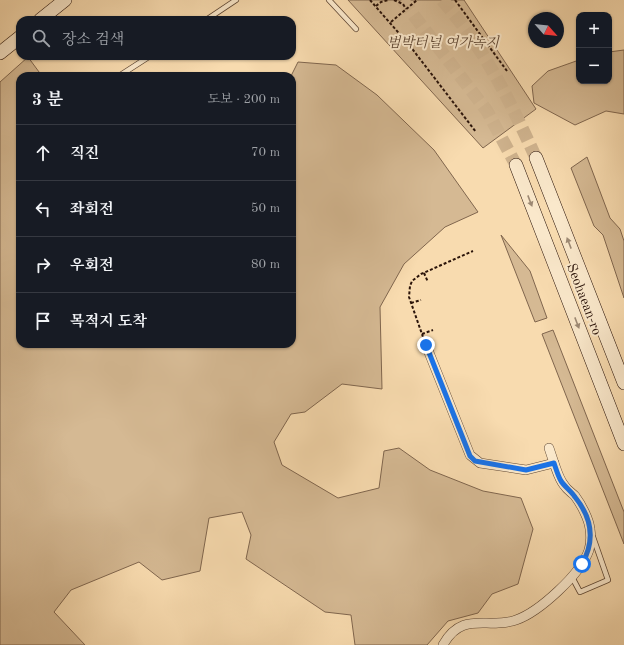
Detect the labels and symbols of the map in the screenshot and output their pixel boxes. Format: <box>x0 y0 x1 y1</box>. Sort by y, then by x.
north arrow <box>528 12 564 48</box>
park label: 범박터널 여가녹지 <box>387 35 501 50</box>
one-way arrow <box>527 196 533 208</box>
one-way arrow <box>566 236 572 248</box>
street label: Seohaean-ro <box>564 262 604 337</box>
one-way arrow <box>574 317 580 329</box>
route end <box>417 336 435 354</box>
route start <box>573 555 591 573</box>

